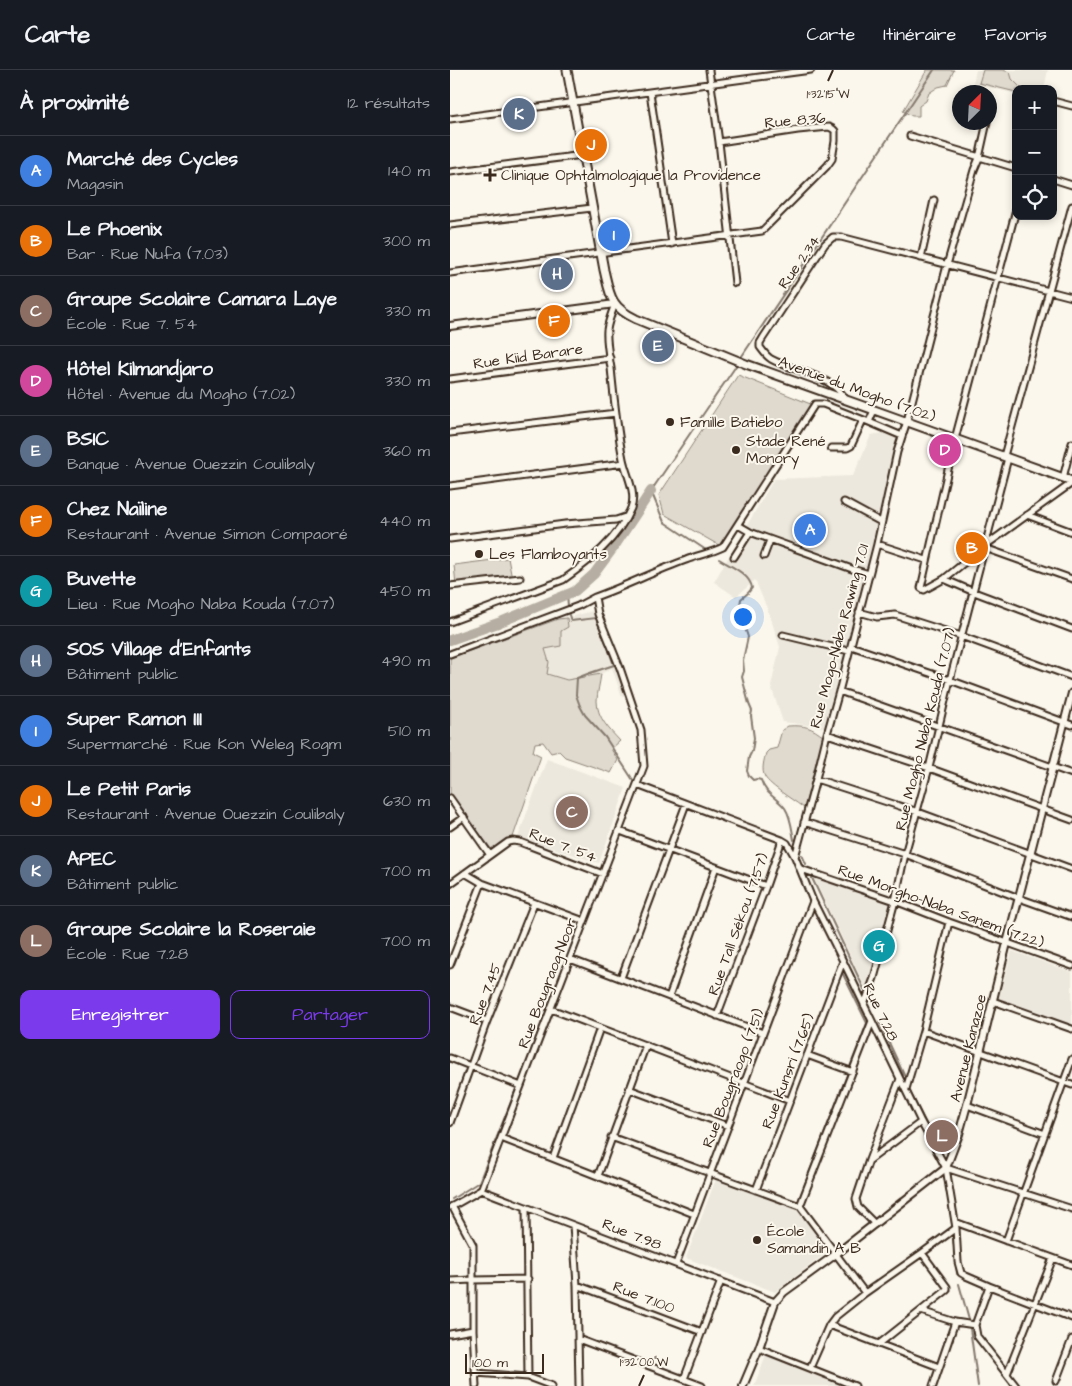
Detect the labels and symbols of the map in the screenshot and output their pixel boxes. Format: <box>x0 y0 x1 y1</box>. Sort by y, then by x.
north arrow <box>952 85 997 130</box>
text: 1°32'15"W <box>806 86 850 103</box>
pin: K <box>503 95 535 133</box>
street label: Rue 8.36 <box>764 107 827 134</box>
pin: J <box>575 126 607 164</box>
place label: Clinique Ophtalmologique la Providence <box>501 165 761 187</box>
marker: Clinique Ophtalmologique la Providence <box>483 168 497 182</box>
pin: I <box>598 216 630 254</box>
street label: Rue 2.34 <box>773 231 825 293</box>
pin: H <box>541 255 573 293</box>
pin: F <box>538 302 570 340</box>
pin: E <box>642 327 674 365</box>
street label: Rue Kiid Barare <box>472 338 584 375</box>
street label: Avenue du Mogho (7.02) <box>775 351 938 429</box>
place label: Famille Batiebo <box>680 412 783 433</box>
marker: Famille Batiebo <box>664 416 676 428</box>
place label: Stade René Monory <box>746 431 826 470</box>
pin: D <box>929 431 961 469</box>
marker: Stade René Monory <box>730 444 742 456</box>
pin: A <box>794 511 826 549</box>
pin: B <box>956 529 988 567</box>
street label: Rue Mogo-Naba Rawing 7.01 <box>805 542 875 731</box>
place label: Les Flamboyants <box>489 544 607 566</box>
marker: Les Flamboyants <box>473 548 485 560</box>
your location <box>730 604 756 630</box>
street label: Rue Mogho Naba Kouda (7.07) <box>890 626 962 833</box>
pin: C <box>556 793 588 831</box>
street label: Rue 7. 54 <box>526 823 600 868</box>
street label: Rue Tall Sékou (7.57) <box>703 850 774 998</box>
street label: Rue Morgho-Naba Sanem (7.22) <box>835 859 1047 955</box>
street label: Rue Bougraog-Noor <box>513 915 583 1052</box>
pin: G <box>863 927 895 965</box>
street label: Rue 7.45 <box>464 960 507 1028</box>
street label: Rue 7.28 <box>858 980 904 1045</box>
street label: Avenue Kanazoe <box>945 992 992 1104</box>
street label: Rue Bougraogo (7.51) <box>697 1006 771 1151</box>
street label: Rue Kunsri (7.65) <box>757 1011 820 1132</box>
pin: L <box>926 1117 958 1155</box>
street label: Rue 7.98 <box>599 1214 665 1255</box>
place label: École Samandin A B <box>767 1221 861 1259</box>
marker: École Samandin A B <box>751 1234 763 1246</box>
street label: Rue 7.100 <box>610 1276 678 1319</box>
scale bar <box>465 1351 544 1374</box>
text: 1°32'00"W <box>620 1354 669 1371</box>

